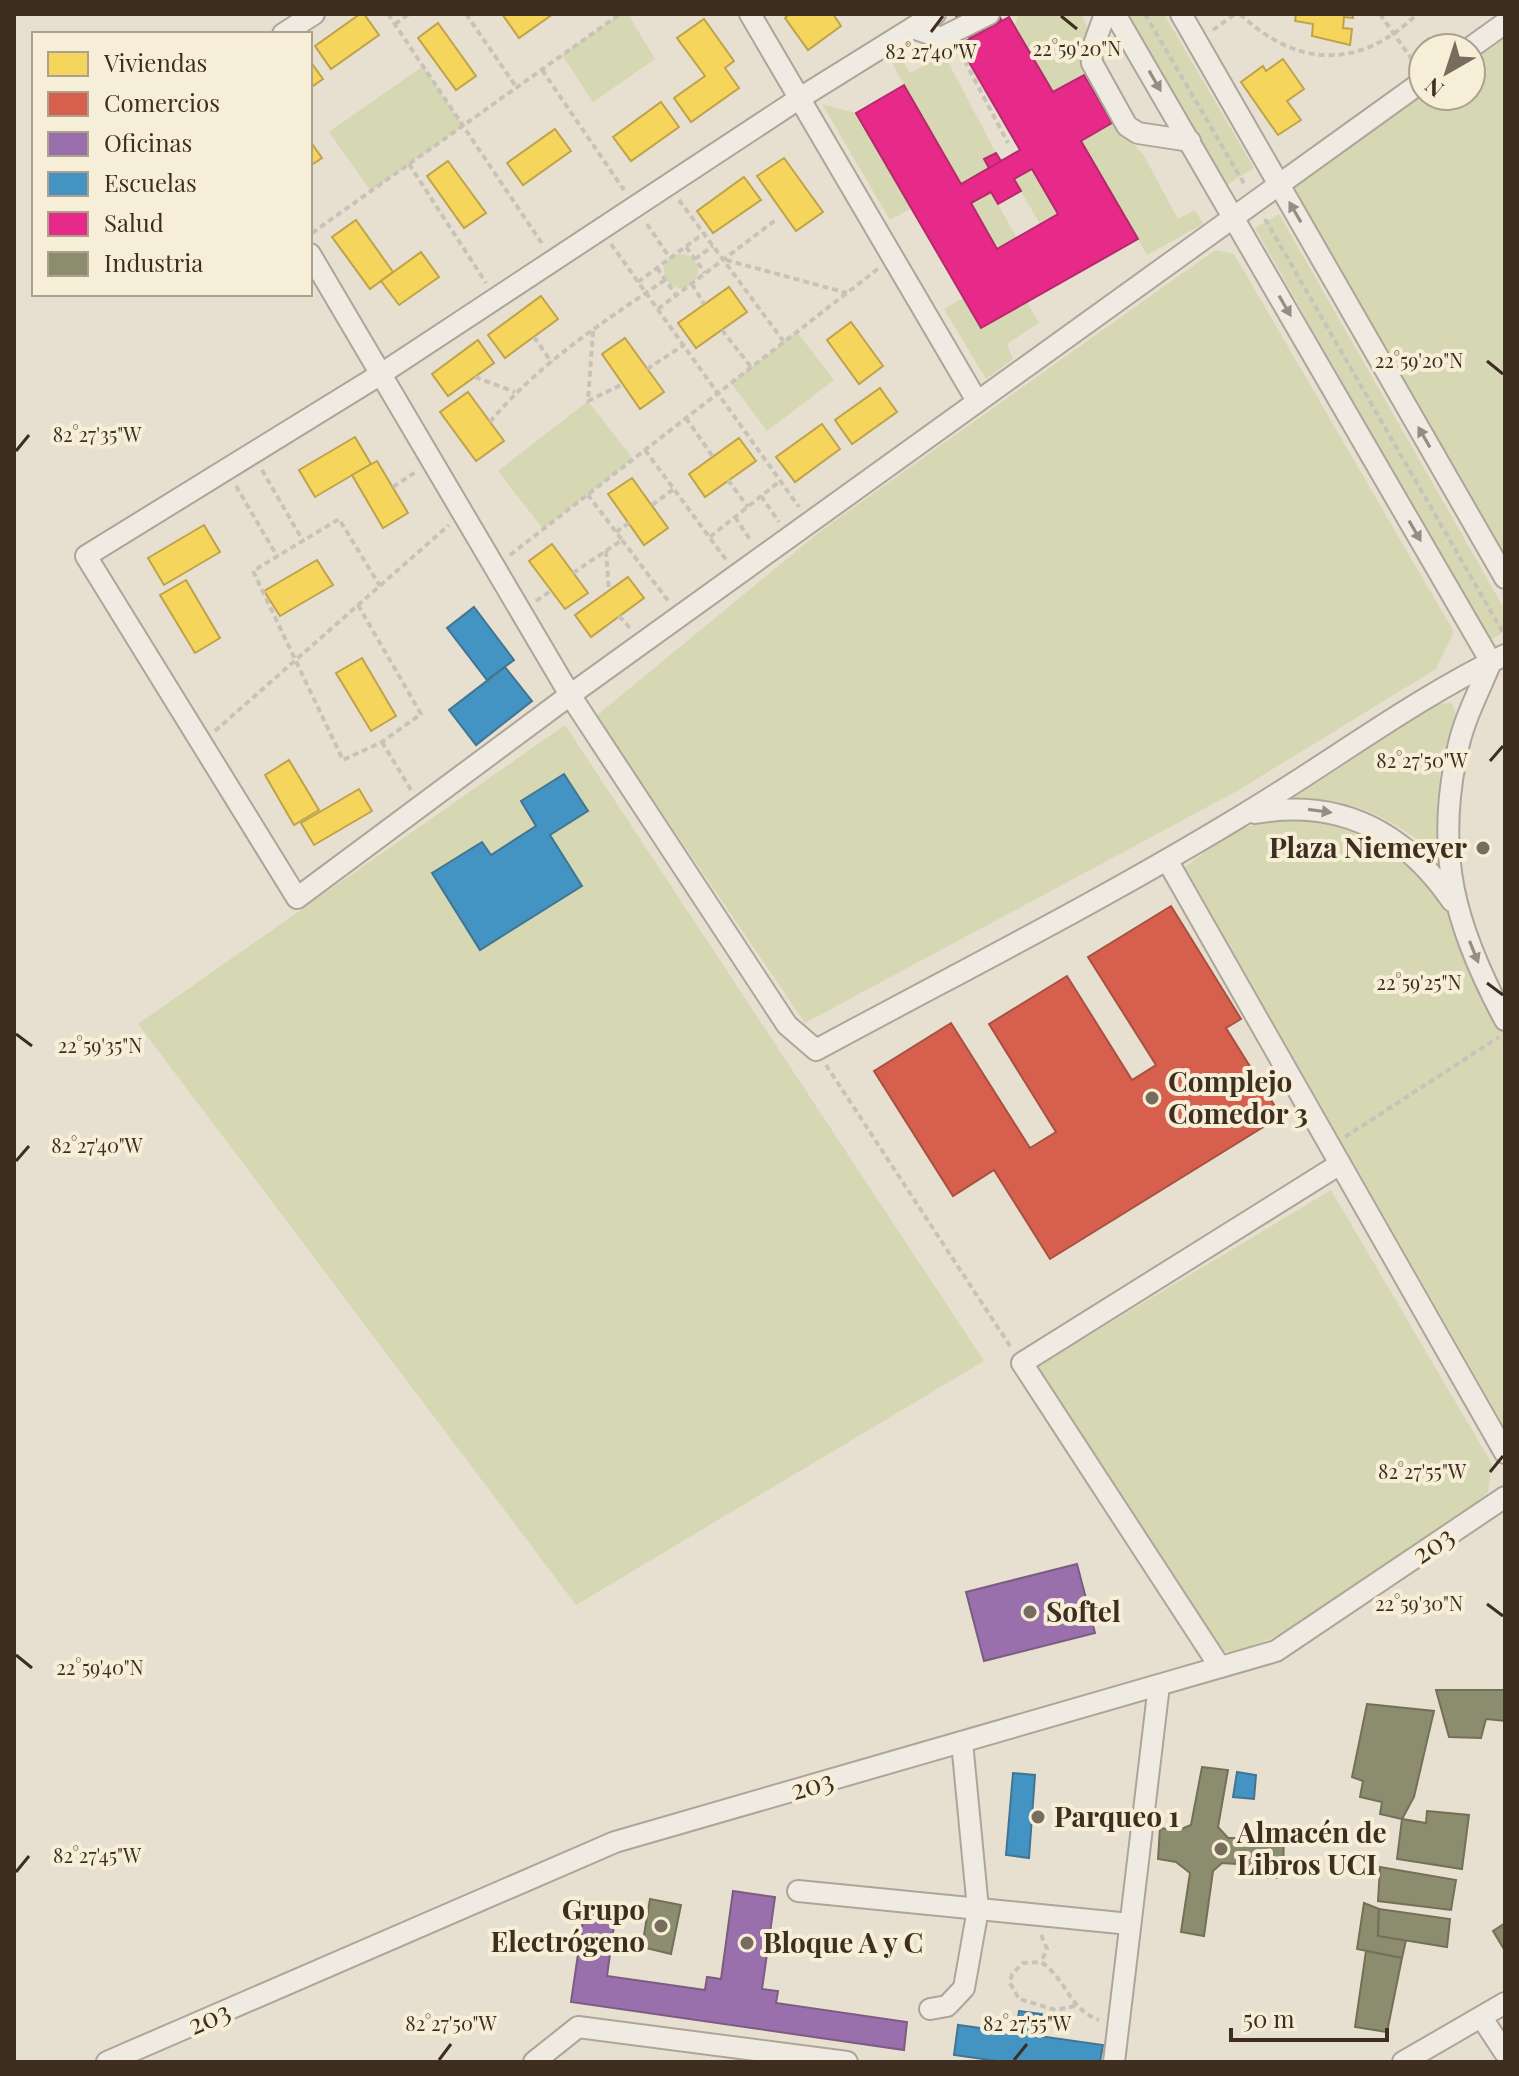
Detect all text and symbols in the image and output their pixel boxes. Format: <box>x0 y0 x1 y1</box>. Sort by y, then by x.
legend <box>32 32 312 296</box>
north arrow <box>1407 32 1487 112</box>
text: 22°59'20"N <box>1033 34 1121 61</box>
text: 82°27'40"W <box>885 37 978 64</box>
text: Viviendas <box>103 46 207 78</box>
one-way arrow <box>1147 70 1161 92</box>
text: N <box>1418 72 1449 105</box>
text: Comercios <box>104 86 220 118</box>
text: Oficinas <box>104 126 192 158</box>
text: Escuelas <box>104 166 197 198</box>
one-way arrow <box>1288 200 1302 223</box>
text: Salud <box>104 206 164 238</box>
text: Industria <box>104 246 203 278</box>
one-way arrow <box>1278 295 1292 317</box>
text: 22°59'20"N <box>1375 346 1463 373</box>
text: 82°27'35"W <box>53 420 142 447</box>
one-way arrow <box>1417 426 1431 448</box>
one-way arrow <box>1408 520 1422 542</box>
text: 82°27'50"W <box>1376 746 1469 773</box>
one-way arrow <box>1308 805 1333 818</box>
place label: Plaza Niemeyer <box>1269 828 1467 865</box>
marker: Plaza Niemeyer <box>1474 839 1492 857</box>
one-way arrow <box>1467 940 1480 964</box>
text: 22°59'25"N <box>1376 968 1462 995</box>
text: 22°59'35"N <box>58 1031 142 1058</box>
place label: Complejo Comedor 3 <box>1168 1062 1308 1131</box>
marker: Complejo Comedor 3 <box>1143 1089 1161 1107</box>
text: 82°27'40"W <box>51 1131 144 1158</box>
text: 82°27'55"W <box>1378 1457 1467 1484</box>
street label: 203 <box>1404 1516 1460 1571</box>
text: 22°59'30"N <box>1375 1589 1463 1616</box>
place label: Softel <box>1046 1592 1121 1629</box>
marker: Softel <box>1021 1603 1039 1621</box>
text: 22°59'40"N <box>56 1653 144 1680</box>
street label: 203 <box>786 1760 837 1807</box>
place label: Parqueo 1 <box>1054 1797 1179 1834</box>
marker: Parqueo 1 <box>1029 1808 1047 1826</box>
place label: Almacén de Libros UCI <box>1236 1813 1387 1882</box>
marker: Almacén de Libros UCI <box>1212 1840 1230 1858</box>
text: 82°27'45"W <box>53 1841 142 1868</box>
place label: Grupo Electrógeno <box>490 1890 645 1959</box>
marker: Grupo Electrógeno <box>652 1917 670 1935</box>
place label: Bloque A y C <box>763 1923 923 1960</box>
marker: Bloque A y C <box>738 1934 756 1952</box>
street label: 203 <box>181 1991 235 2042</box>
scale bar <box>1231 1992 1387 2042</box>
text: 50 m <box>1243 2002 1295 2034</box>
text: 82°27'50"W <box>405 2009 498 2036</box>
text: 82°27'55"W <box>983 2009 1072 2036</box>

